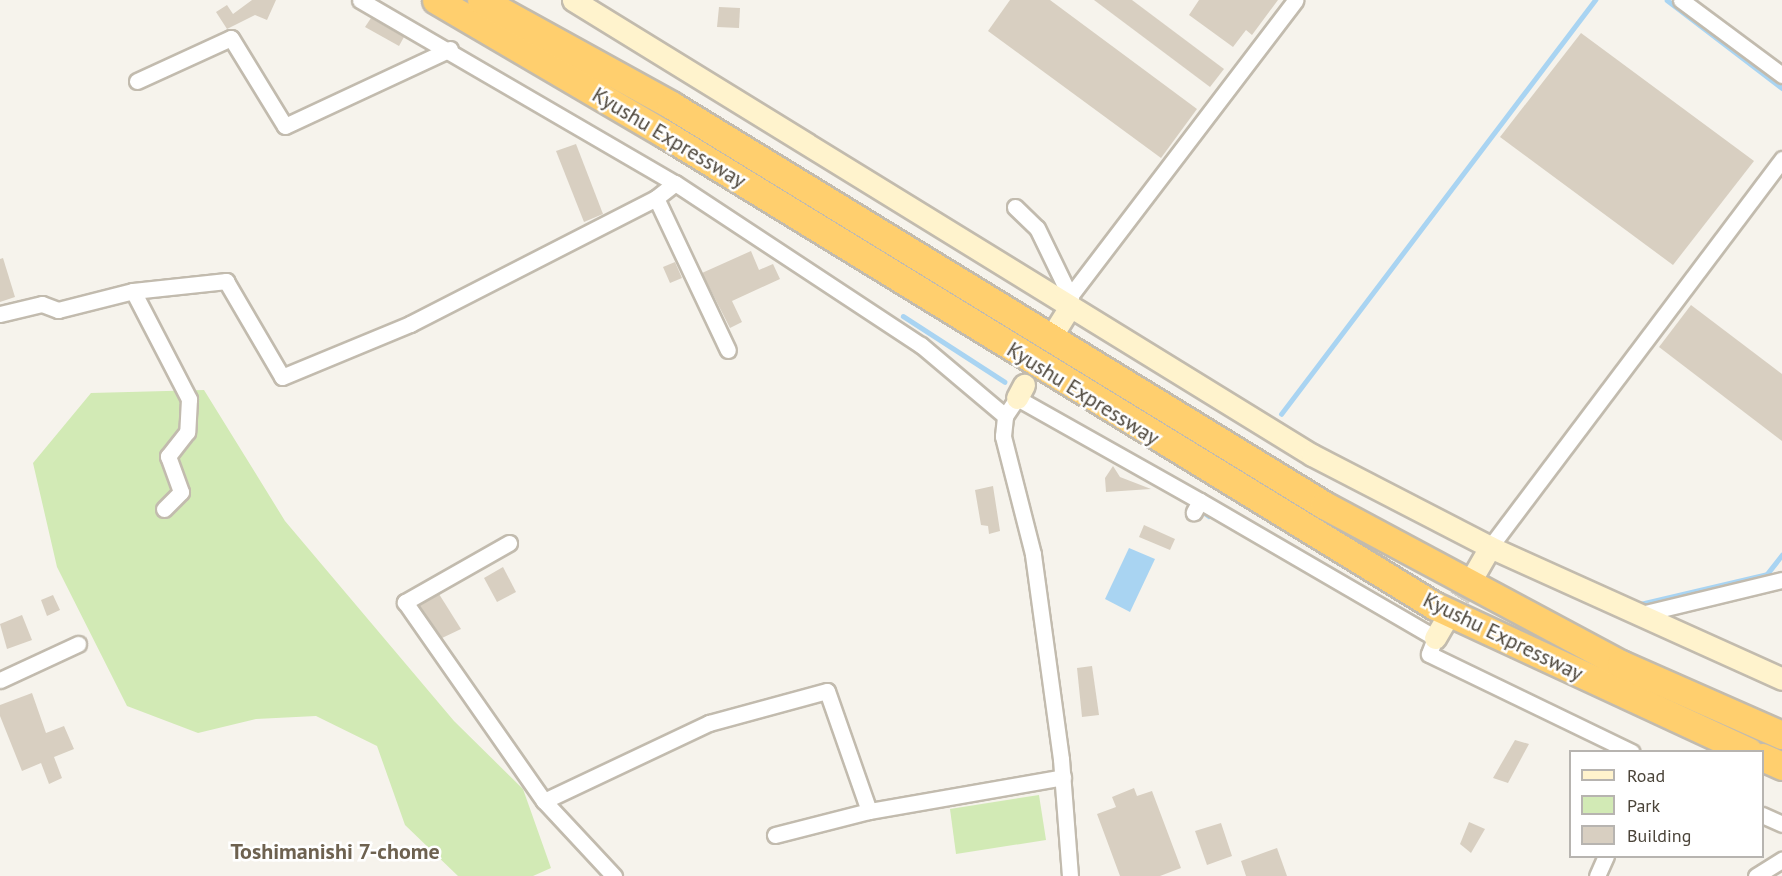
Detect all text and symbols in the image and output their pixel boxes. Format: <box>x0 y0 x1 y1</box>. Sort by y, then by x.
street label: Kyushu Expressway <box>588 82 750 194</box>
street label: Kyushu Expressway <box>1002 337 1164 451</box>
street label: Kyushu Expressway <box>1419 587 1587 687</box>
legend <box>1569 750 1764 858</box>
text: Road <box>1627 764 1665 787</box>
text: Park <box>1627 794 1660 817</box>
text: Building <box>1627 824 1691 847</box>
district label: Toshimanishi 7-chome <box>230 839 440 865</box>

